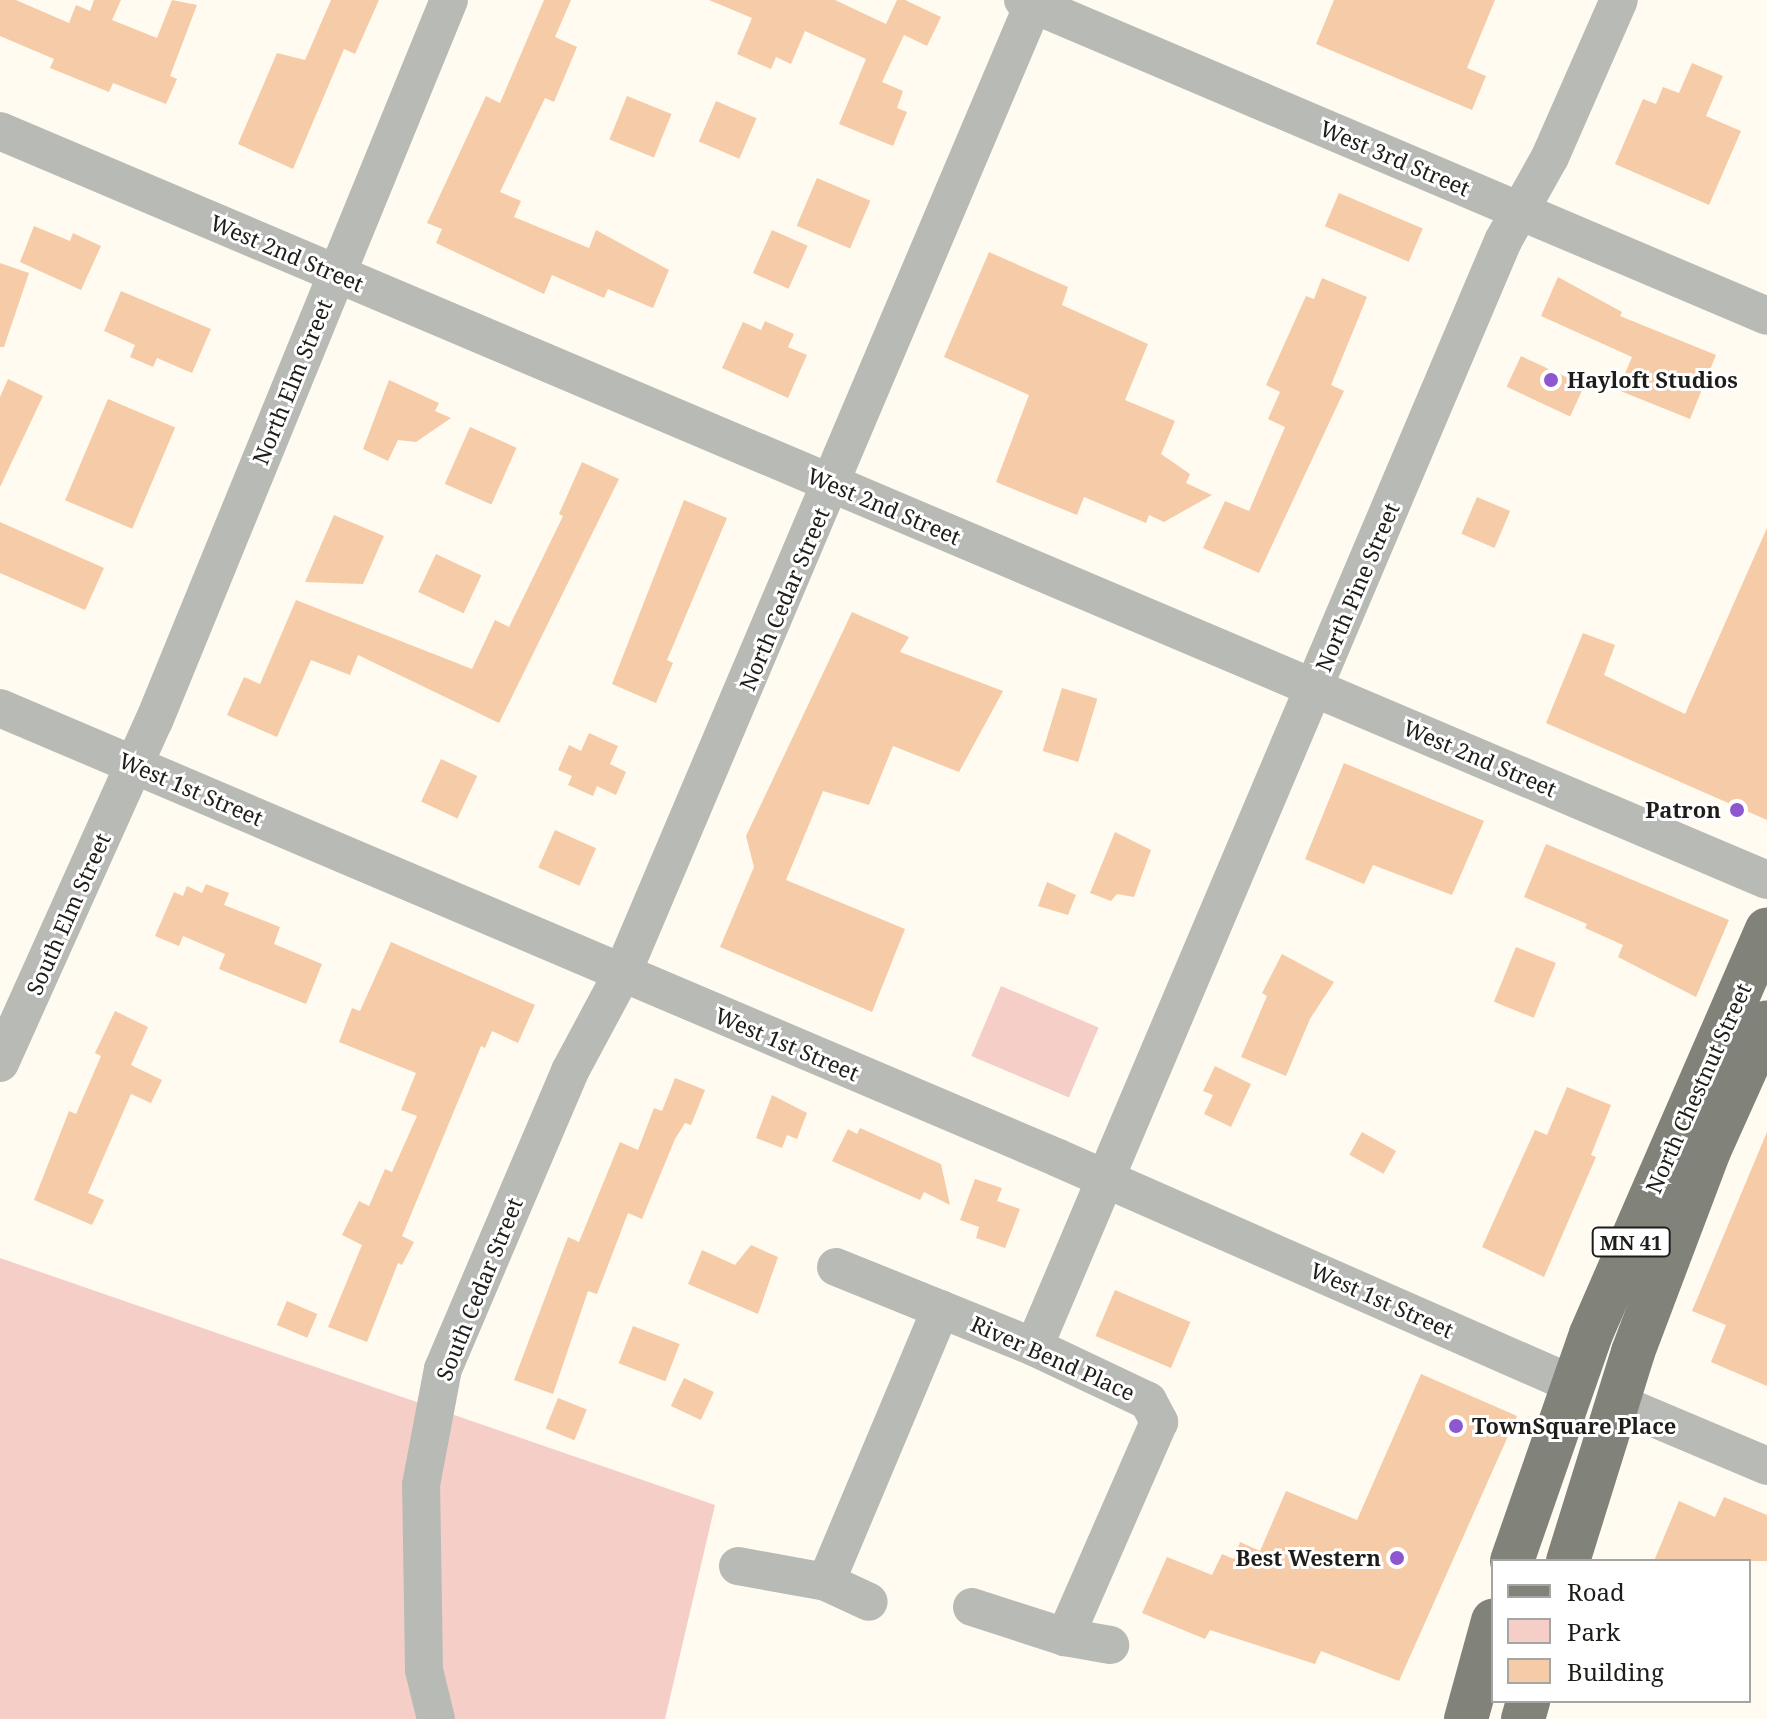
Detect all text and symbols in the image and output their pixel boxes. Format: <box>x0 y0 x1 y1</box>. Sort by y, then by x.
street label: West 3rd Street <box>1316 115 1474 201</box>
street label: West 2nd Street <box>206 209 368 297</box>
street label: North Elm Street <box>247 296 337 468</box>
place label: Hayloft Studios <box>1567 367 1738 393</box>
marker: Hayloft Studios <box>1542 371 1560 389</box>
street label: West 2nd Street <box>803 462 965 550</box>
street label: North Pine Street <box>1310 499 1404 675</box>
street label: North Cedar Street <box>734 504 834 694</box>
street label: West 2nd Street <box>1399 714 1561 802</box>
street label: West 1st Street <box>115 747 267 831</box>
place label: Patron <box>1645 797 1721 823</box>
marker: Patron <box>1728 801 1746 819</box>
street label: South Elm Street <box>20 829 116 999</box>
street label: North Chestnut Street <box>1640 979 1756 1197</box>
street label: West 1st Street <box>711 1002 863 1086</box>
street label: South Cedar Street <box>430 1194 528 1384</box>
road number: MN 41 <box>1591 1226 1671 1258</box>
street label: West 1st Street <box>1306 1257 1458 1343</box>
street label: River Bend Place <box>967 1310 1139 1406</box>
place label: TownSquare Place <box>1472 1413 1676 1439</box>
marker: TownSquare Place <box>1447 1417 1465 1435</box>
place label: Best Western <box>1235 1545 1381 1571</box>
marker: Best Western <box>1388 1549 1406 1567</box>
legend <box>1491 1559 1751 1703</box>
text: Road <box>1567 1575 1625 1608</box>
text: Park <box>1567 1615 1620 1648</box>
text: Building <box>1567 1655 1664 1688</box>

